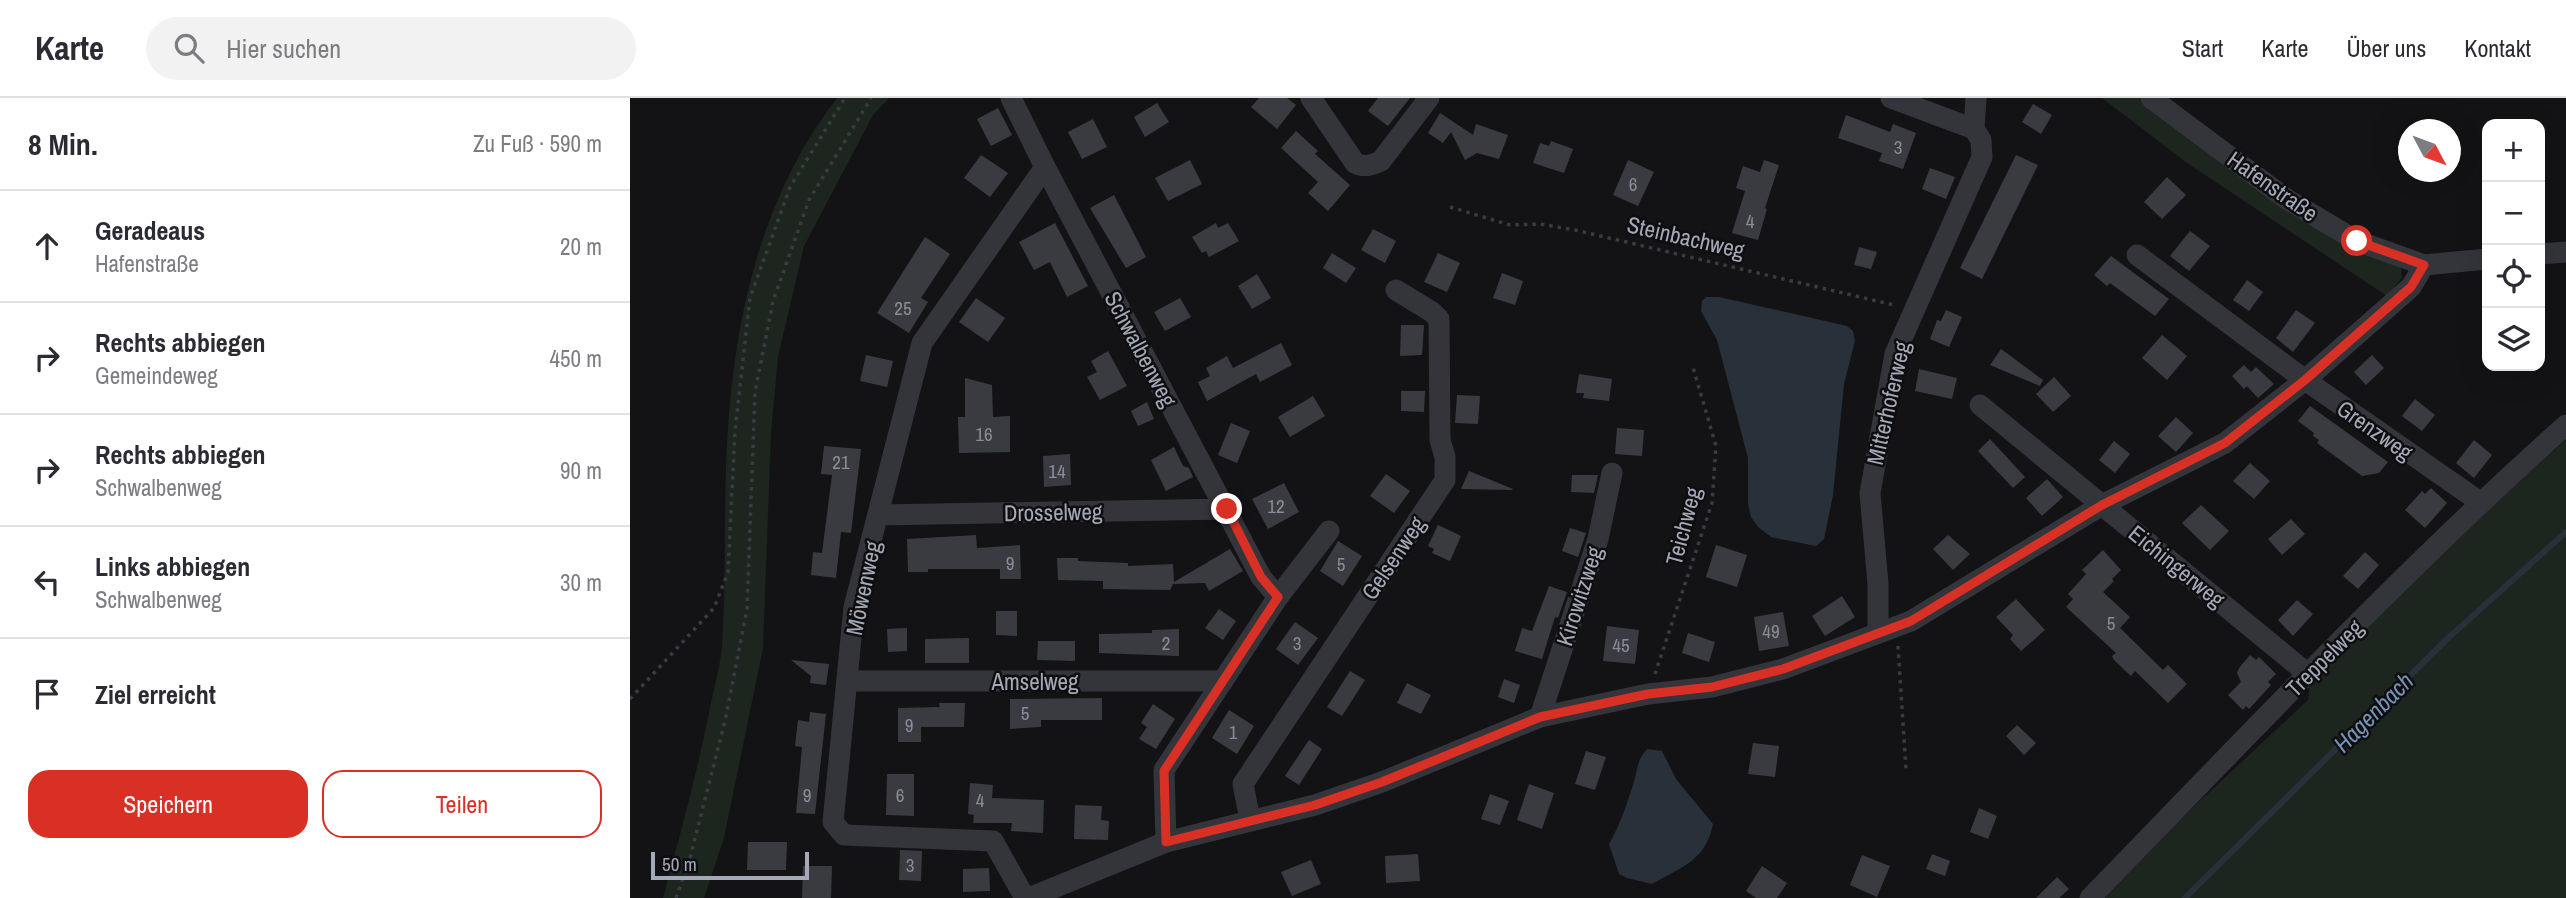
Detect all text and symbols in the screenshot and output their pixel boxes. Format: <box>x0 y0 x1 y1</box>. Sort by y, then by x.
search box <box>146 17 636 80</box>
text: Karte <box>35 26 104 70</box>
icon: search <box>170 29 208 67</box>
text: Hier suchen <box>226 31 341 66</box>
text: Start <box>2182 32 2223 64</box>
text: Karte <box>2261 32 2308 64</box>
text: Über uns <box>2346 32 2426 64</box>
text: Kontakt <box>2464 32 2531 64</box>
north arrow <box>2398 119 2461 182</box>
map controls <box>2482 119 2545 371</box>
button: + <box>2482 119 2545 182</box>
text: 8 Min. <box>28 124 98 164</box>
text: Zu Fuß · 590 m <box>473 128 602 159</box>
house number: 3 <box>1894 134 1902 160</box>
street label: Hafenstraße <box>2222 144 2324 228</box>
house number: 6 <box>1629 171 1637 197</box>
button: − <box>2482 182 2545 245</box>
street label: Steinbachweg <box>1624 208 1748 266</box>
house number: 4 <box>1746 208 1755 234</box>
text: Geradeaus <box>95 213 205 248</box>
route start <box>2341 225 2372 256</box>
icon: ahead <box>28 227 66 265</box>
text: 20 m <box>560 231 602 262</box>
button: locate <box>2482 245 2545 308</box>
text: Hafenstraße <box>95 248 199 279</box>
street label: Schwalbenweg <box>1098 286 1185 413</box>
house number: 25 <box>894 295 912 321</box>
button: layers <box>2482 308 2545 371</box>
text: Rechts abbiegen <box>95 325 266 360</box>
street label: Mitterhoferweg <box>1859 338 1917 468</box>
icon: right <box>28 339 66 377</box>
text: 450 m <box>550 343 602 374</box>
text: Gemeindeweg <box>95 360 218 391</box>
street label: Grenzweg <box>2331 393 2420 468</box>
house number: 16 <box>975 421 993 447</box>
text: Rechts abbiegen <box>95 437 266 472</box>
house number: 21 <box>832 449 850 475</box>
icon: right <box>28 451 66 489</box>
text: 90 m <box>560 455 602 486</box>
house number: 14 <box>1048 458 1066 484</box>
text: Schwalbenweg <box>95 472 222 503</box>
street label: Teichweg <box>1658 483 1708 568</box>
route end <box>1211 493 1242 524</box>
house number: 12 <box>1267 493 1285 519</box>
street label: Drosselweg <box>1003 496 1103 528</box>
street label: Gelsenweg <box>1354 510 1433 606</box>
street label: Eichingerweg <box>2122 518 2232 615</box>
street label: Möwenweg <box>838 538 888 638</box>
street label: Kirowitzweg <box>1548 542 1610 650</box>
text: Links abbiegen <box>95 549 250 584</box>
house number: 9 <box>1006 550 1014 576</box>
house number: 5 <box>1337 551 1346 577</box>
icon: left <box>28 563 66 601</box>
text: 30 m <box>560 567 602 598</box>
text: Schwalbenweg <box>95 584 222 615</box>
house number: 5 <box>2107 610 2116 636</box>
street label: Treppelweg <box>2278 612 2370 704</box>
house number: 49 <box>1762 618 1780 644</box>
house number: 2 <box>1162 630 1170 656</box>
house number: 3 <box>1293 630 1301 656</box>
house number: 45 <box>1612 632 1630 658</box>
water label: Hagenbach <box>2326 665 2420 759</box>
street label: Amselweg <box>991 666 1079 697</box>
icon: arrive <box>28 675 66 713</box>
text: Ziel erreicht <box>95 677 216 712</box>
house number: 5 <box>1021 700 1030 726</box>
house number: 9 <box>905 712 913 738</box>
house number: 1 <box>1229 719 1238 745</box>
button: Speichern <box>28 770 308 838</box>
button: Teilen <box>322 770 602 838</box>
house number: 9 <box>803 782 811 808</box>
house number: 6 <box>896 782 904 808</box>
house number: 4 <box>976 787 985 813</box>
scale bar <box>651 849 808 881</box>
text: 50 m <box>662 851 697 877</box>
house number: 3 <box>906 852 914 878</box>

